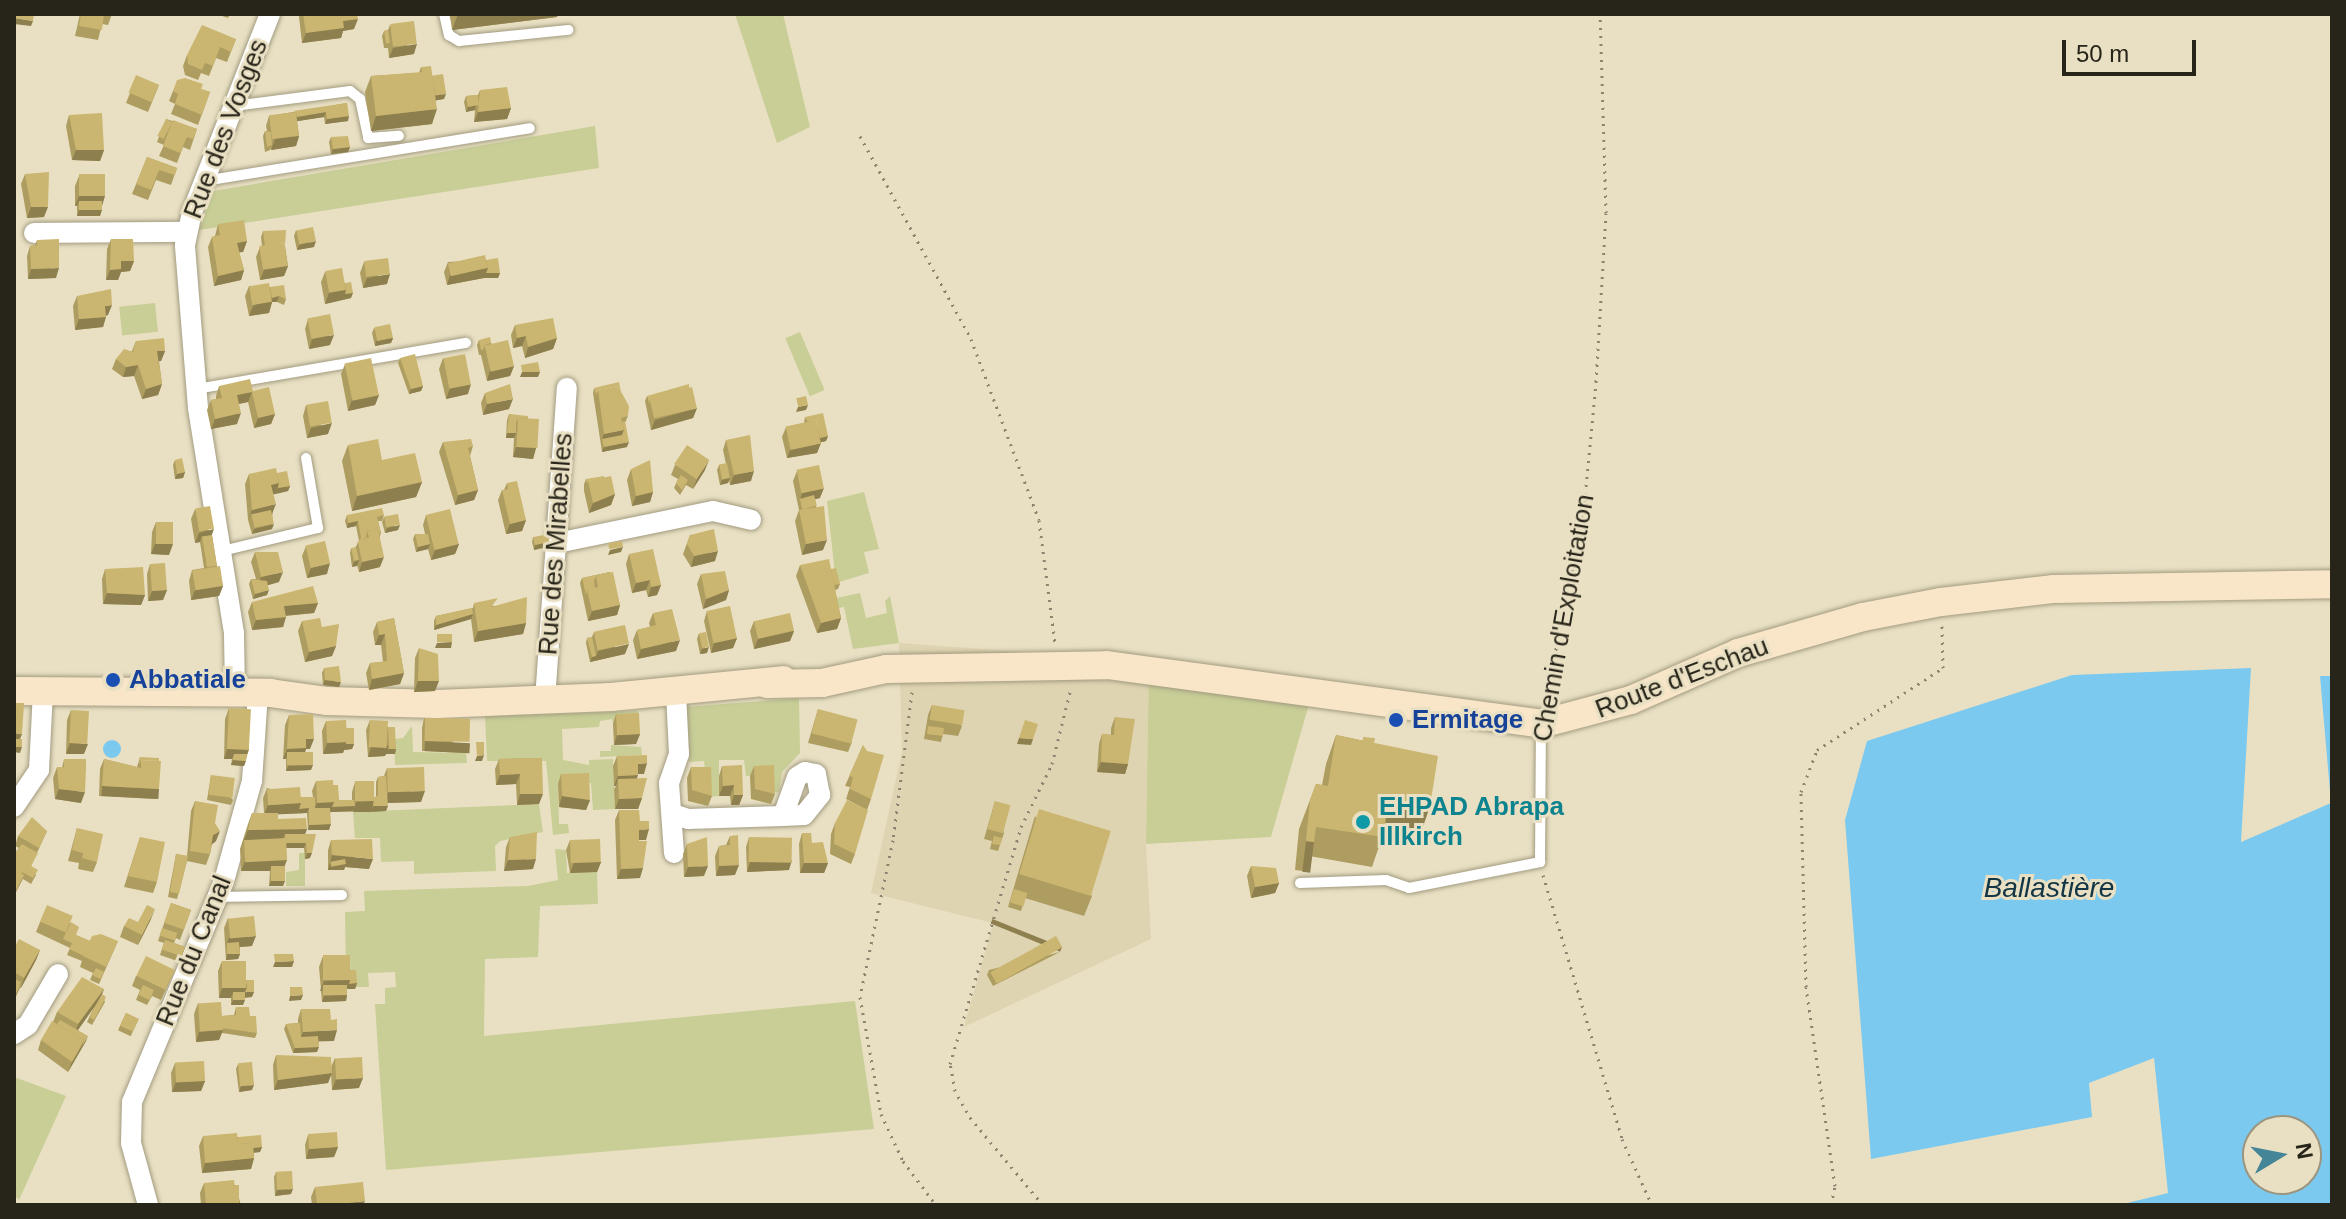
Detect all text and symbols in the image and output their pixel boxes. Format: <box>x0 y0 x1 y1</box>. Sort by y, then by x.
scale bar <box>2066 24 2200 74</box>
street label: Rue des Vosges <box>178 35 274 223</box>
text: 50 m <box>2076 40 2129 67</box>
street label: Rue des Mirabelles <box>533 432 579 656</box>
street label: Chemin d'Exploitation <box>1527 492 1601 744</box>
street label: Route d'Eschau <box>1591 631 1773 725</box>
place label: Abbatiale <box>129 664 246 696</box>
marker: Abbatiale <box>104 671 122 689</box>
place label: Ermitage <box>1412 704 1523 736</box>
marker: Ermitage <box>1387 711 1405 729</box>
place label: EHPAD Abrapa Illkirch <box>1379 791 1565 852</box>
marker: EHPAD Abrapa Illkirch <box>1354 813 1372 831</box>
street label: Rue du Canal <box>150 871 238 1031</box>
water label: Ballastière <box>1984 871 2114 905</box>
north arrow <box>2242 1115 2322 1195</box>
text: N <box>2290 1141 2318 1161</box>

